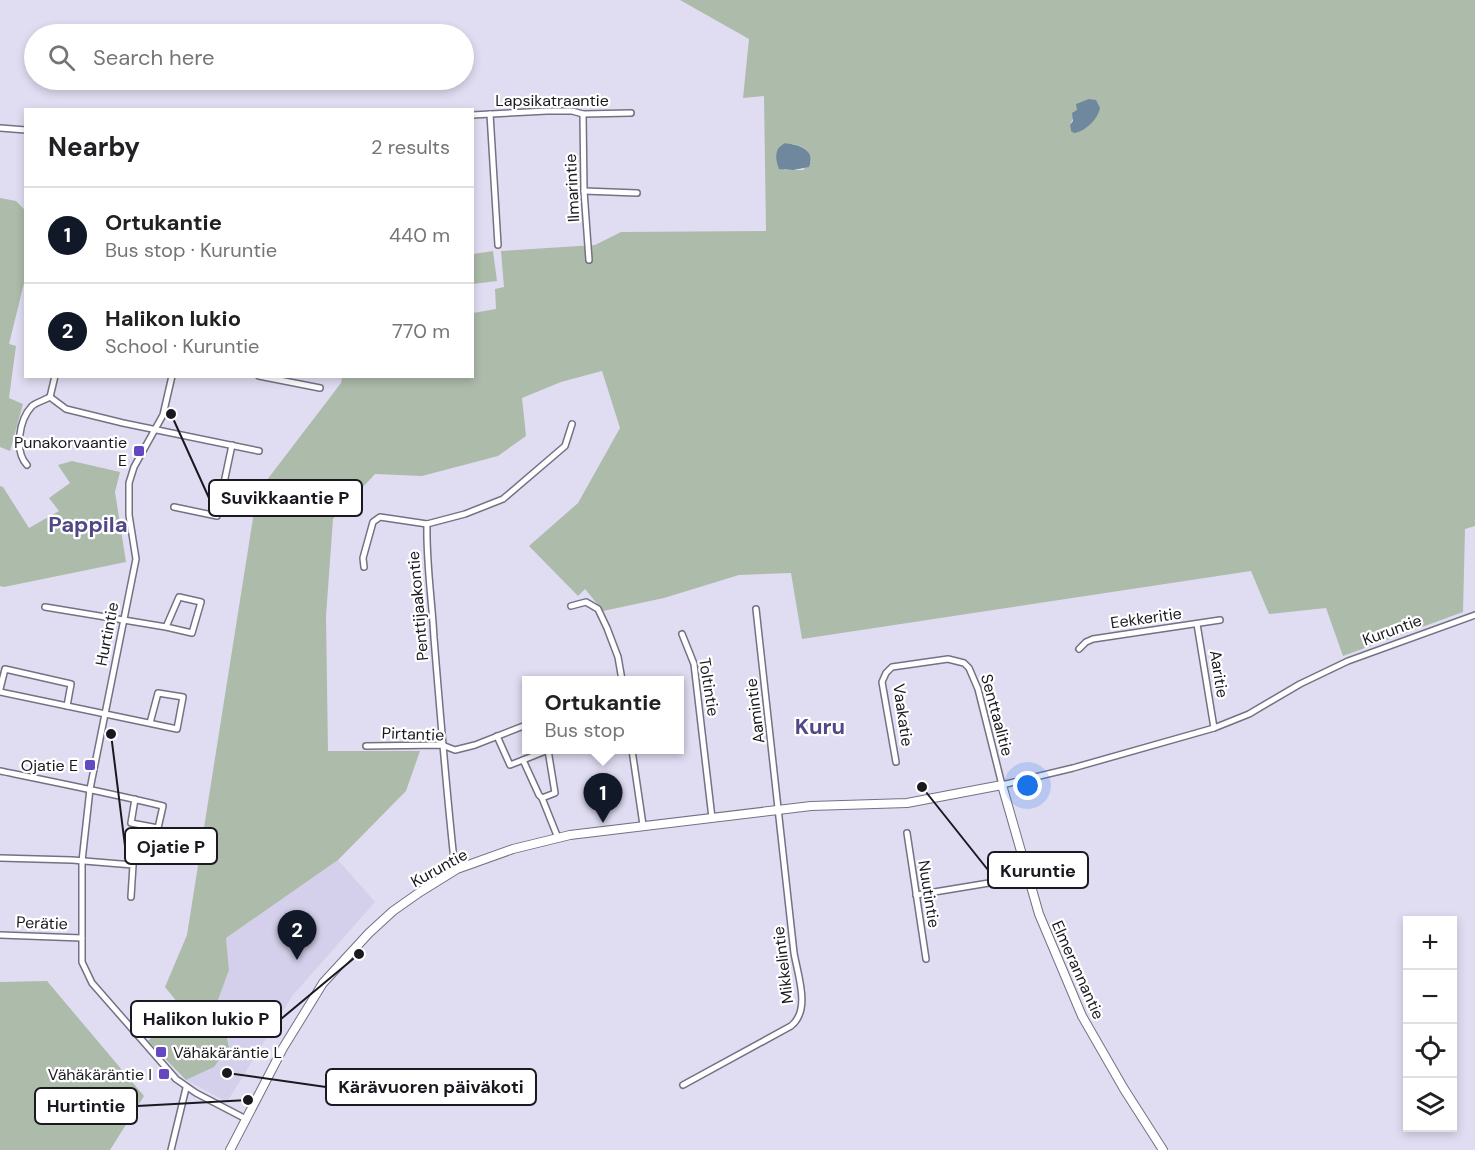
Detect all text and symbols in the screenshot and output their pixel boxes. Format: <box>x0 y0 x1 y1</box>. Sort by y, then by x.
search box <box>24 24 474 90</box>
icon: search <box>45 41 78 74</box>
text: Search here <box>93 43 214 72</box>
street label: Lapsikatraantie <box>495 90 609 111</box>
text: Nearby <box>48 130 140 164</box>
text: 2 results <box>371 134 450 160</box>
street label: Ilmarintie <box>560 153 584 223</box>
text: Ortukantie <box>105 208 222 237</box>
text: 1 <box>64 222 71 248</box>
text: 440 m <box>389 222 450 248</box>
text: Bus stop · Kuruntie <box>105 237 277 263</box>
text: Halikon lukio <box>105 304 241 333</box>
text: 2 <box>62 318 73 344</box>
text: 770 m <box>392 318 450 344</box>
text: School · Kuruntie <box>105 333 259 359</box>
place label: Punakorvaantie E <box>14 432 127 471</box>
marker: Punakorvaantie E <box>132 444 146 458</box>
callout: Suvikkaantie P <box>209 480 362 516</box>
text: Suvikkaantie P <box>221 486 349 510</box>
district label: Pappila <box>48 510 128 539</box>
street label: Penttijaakontie <box>403 550 433 662</box>
street label: Hurtintie <box>91 600 123 668</box>
street label: Eekkeritie <box>1109 603 1183 633</box>
street label: Kuruntie <box>1359 610 1425 650</box>
street label: Aaritie <box>1205 649 1233 699</box>
street label: Toltintie <box>694 656 724 718</box>
street label: Senttaalitie <box>976 672 1018 758</box>
popup <box>522 676 684 754</box>
street label: Aamintie <box>741 677 769 745</box>
street label: Vaakatie <box>888 682 918 748</box>
text: Ortukantie <box>545 688 661 717</box>
district label: Kuru <box>795 712 845 741</box>
text: Bus stop <box>545 717 625 743</box>
street label: Pirtantie <box>381 722 445 746</box>
place label: Ojatie E <box>21 755 78 776</box>
marker: Ojatie E <box>83 758 97 772</box>
your location <box>1013 771 1042 800</box>
pin: 1 <box>584 774 622 823</box>
callout: Ojatie P <box>125 828 217 864</box>
text: Ojatie P <box>137 835 205 859</box>
street label: Kuruntie <box>407 844 471 892</box>
callout: Kuruntie <box>988 852 1088 888</box>
street label: Nuutintie <box>913 859 945 929</box>
text: Kuruntie <box>1000 859 1076 883</box>
pin: 2 <box>278 910 316 960</box>
street label: Perätie <box>16 912 68 934</box>
map controls <box>1403 916 1457 1132</box>
button: + <box>1403 916 1457 970</box>
street label: Elmerannantie <box>1047 917 1109 1023</box>
street label: Mikkelintie <box>768 925 798 1005</box>
button: − <box>1403 970 1457 1024</box>
callout: Halikon lukio P <box>131 1001 281 1037</box>
text: Halikon lukio P <box>143 1007 269 1031</box>
button: locate <box>1403 1024 1457 1078</box>
place label: Vähäkäräntie L <box>173 1042 282 1063</box>
marker: Vähäkäräntie L <box>154 1045 168 1059</box>
place label: Vähäkäräntie I <box>48 1064 152 1085</box>
marker: Vähäkäräntie I <box>157 1067 171 1081</box>
callout: Kärävuoren päiväkoti <box>326 1069 536 1105</box>
text: Kärävuoren päiväkoti <box>338 1075 524 1099</box>
button: layers <box>1403 1078 1457 1132</box>
callout: Hurtintie <box>35 1088 137 1124</box>
text: Hurtintie <box>47 1094 126 1118</box>

